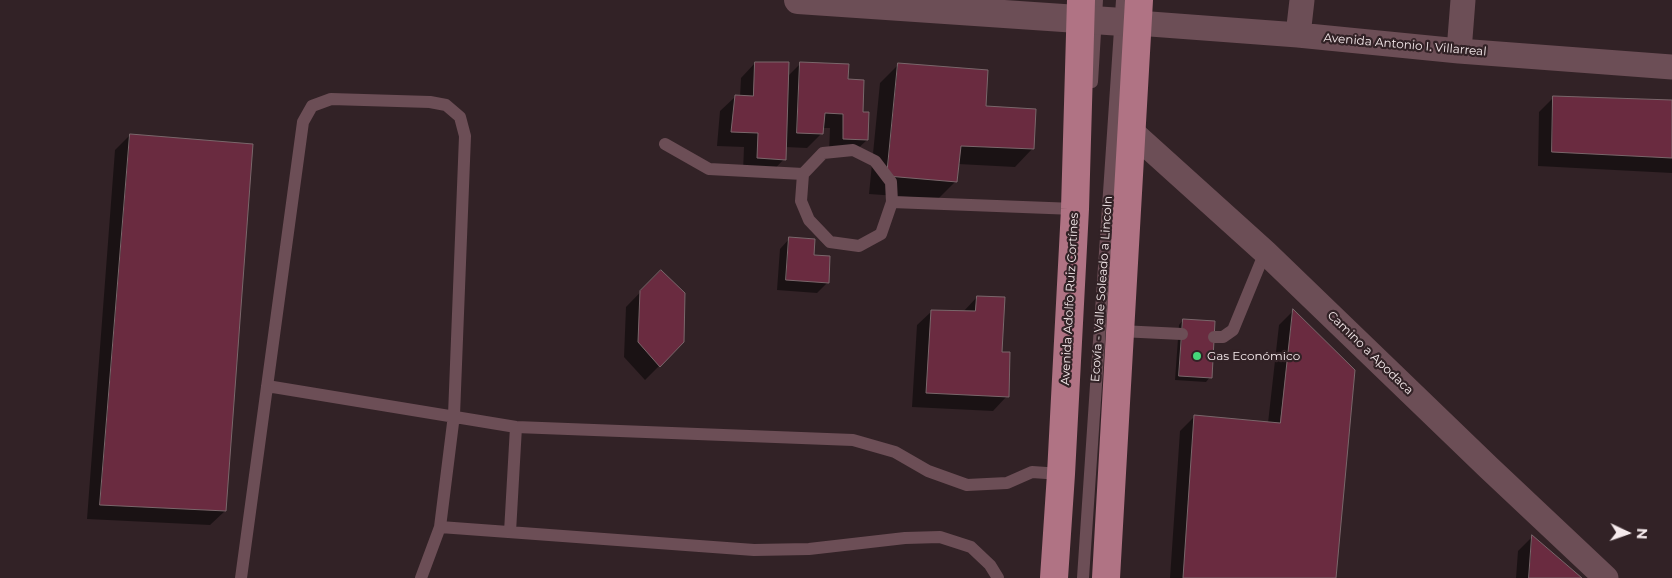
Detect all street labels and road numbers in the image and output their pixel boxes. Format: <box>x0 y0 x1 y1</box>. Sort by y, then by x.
street label: Avenida Antonio I. Villarreal <box>1323 31 1487 59</box>
street label: Ecovía - Valle Soleado a Lincoln <box>1088 195 1116 383</box>
street label: Avenida Adolfo Ruiz Cortínes <box>1058 212 1082 386</box>
street label: Camino a Apodaca <box>1324 308 1416 398</box>

